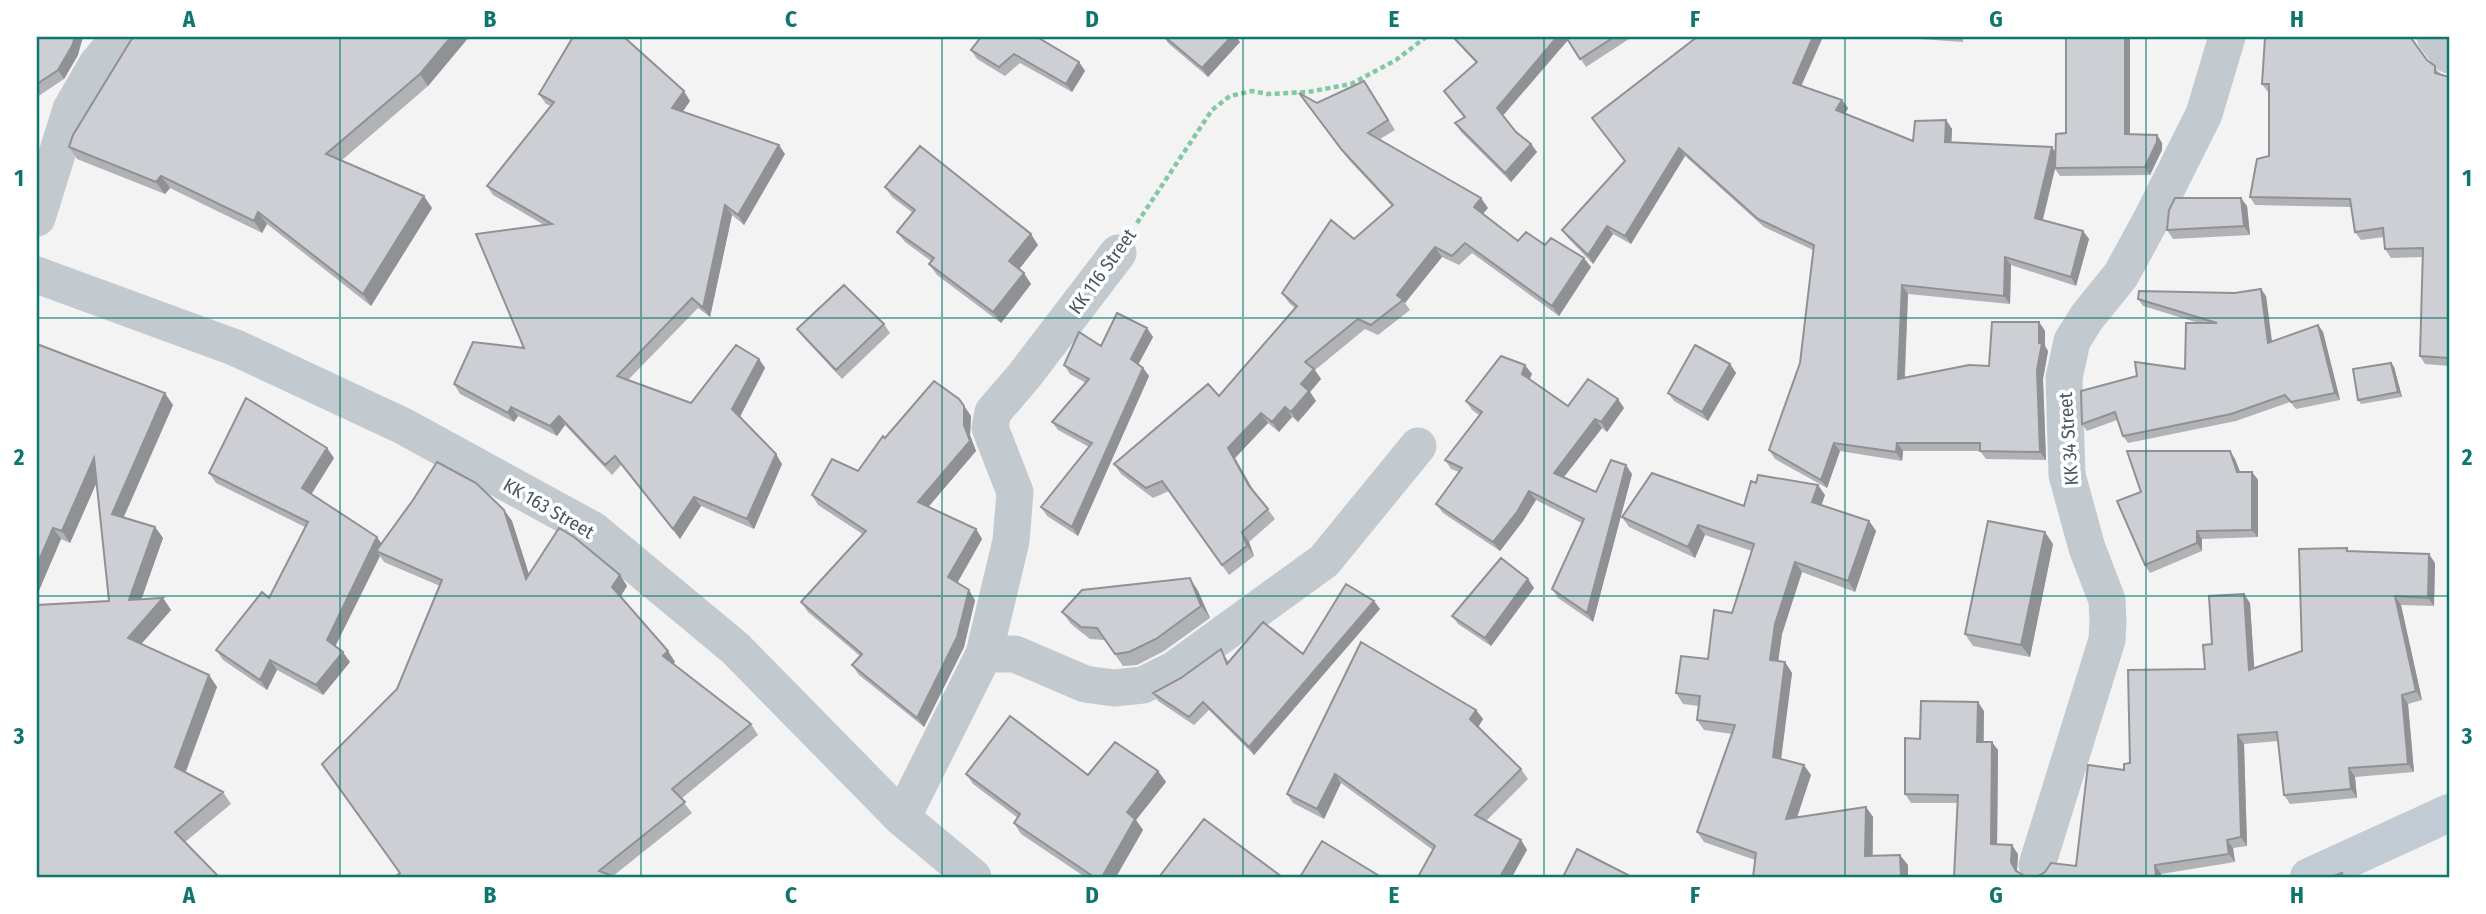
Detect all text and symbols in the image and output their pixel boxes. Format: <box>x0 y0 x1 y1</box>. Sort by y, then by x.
text: A <box>182 5 196 33</box>
text: B <box>484 5 497 33</box>
text: C <box>785 5 797 33</box>
text: D <box>1085 5 1099 33</box>
text: E <box>1389 5 1400 33</box>
text: F <box>1690 5 1700 33</box>
text: G <box>1989 5 2003 33</box>
text: H <box>2290 5 2304 33</box>
text: 1 <box>14 164 24 192</box>
text: 1 <box>2462 164 2472 192</box>
street label: KK 116 Street <box>1064 224 1141 318</box>
street label: KK 34 Street <box>2054 391 2083 486</box>
text: 2 <box>13 443 25 471</box>
text: 2 <box>2461 443 2473 471</box>
street label: KK 163 Street <box>499 473 599 544</box>
text: 3 <box>13 722 25 750</box>
text: 3 <box>2461 722 2473 750</box>
text: A <box>182 881 196 909</box>
text: B <box>484 881 497 909</box>
text: C <box>785 881 797 909</box>
text: D <box>1085 881 1099 909</box>
text: E <box>1389 881 1400 909</box>
text: F <box>1690 881 1700 909</box>
text: G <box>1989 881 2003 909</box>
text: H <box>2290 881 2304 909</box>

